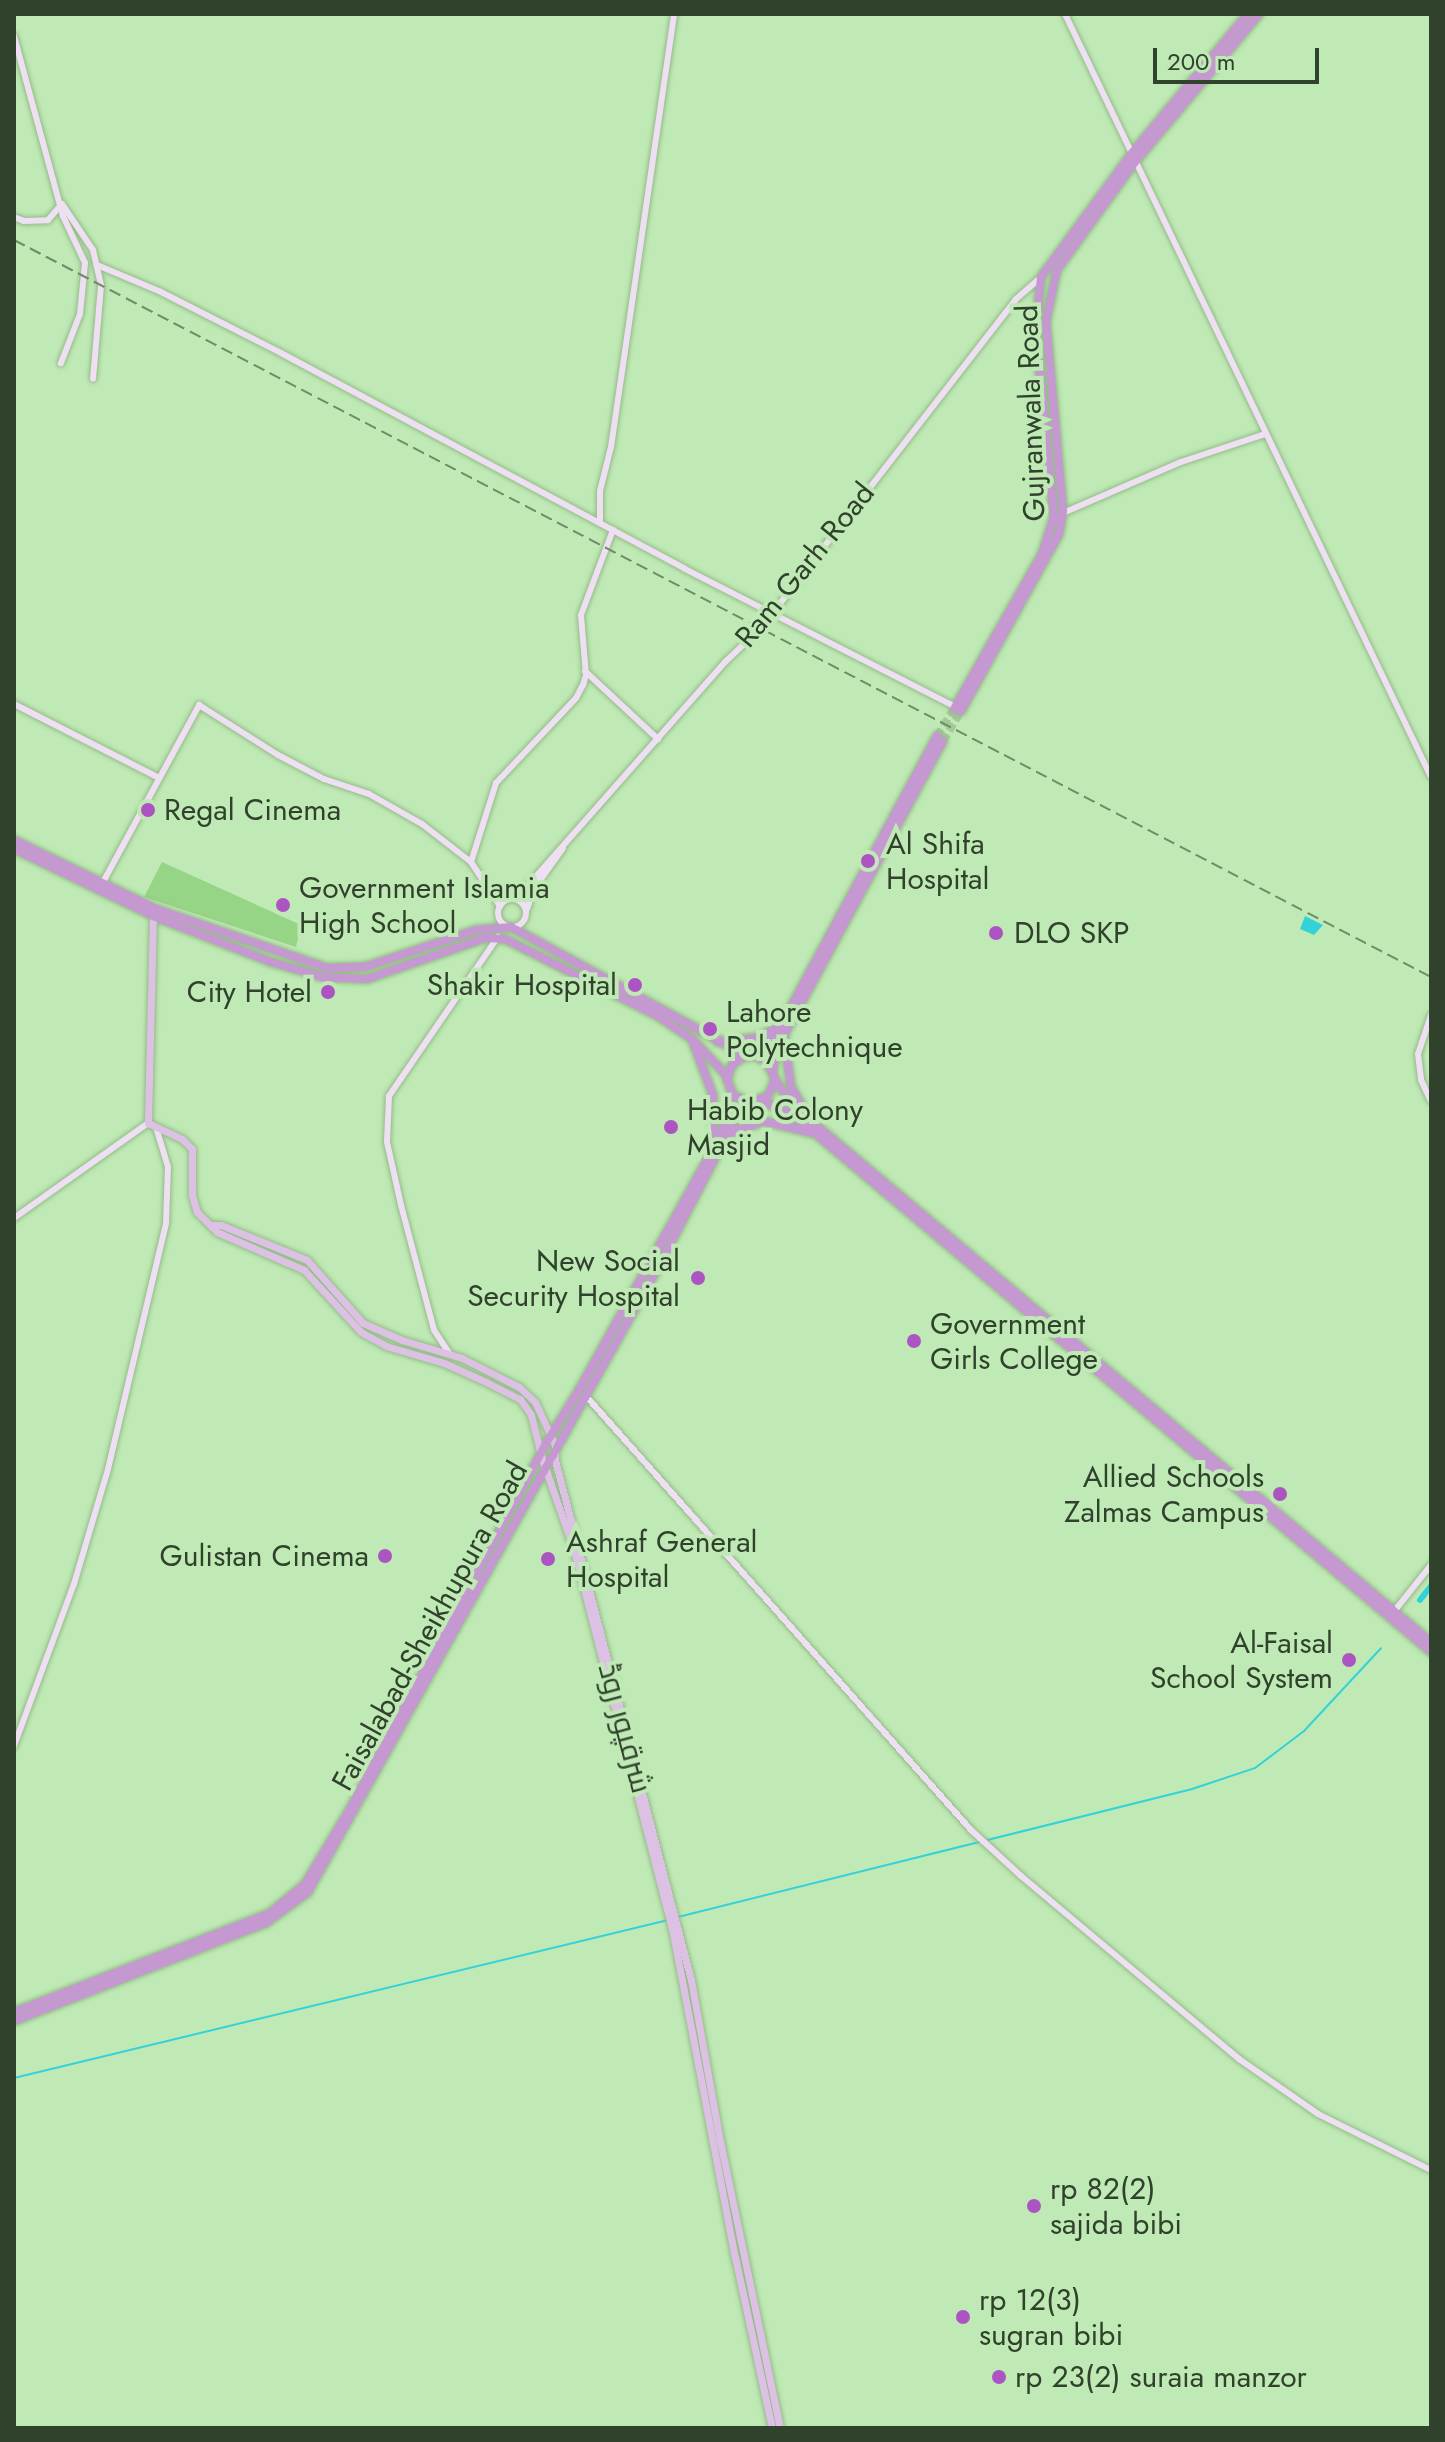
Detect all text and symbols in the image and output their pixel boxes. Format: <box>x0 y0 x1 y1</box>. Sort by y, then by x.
scale bar <box>1157 32 1323 82</box>
text: 200 m <box>1167 44 1235 79</box>
street label: Gujranwala Road <box>1009 304 1053 522</box>
street label: Ram Garh Road <box>728 476 882 654</box>
place label: Regal Cinema <box>164 792 341 828</box>
marker: Regal Cinema <box>139 801 157 819</box>
place label: Al Shifa Hospital <box>886 826 989 896</box>
marker: Al Shifa Hospital <box>857 850 879 872</box>
place label: Government Islamia High School <box>299 870 550 940</box>
marker: Government Islamia High School <box>274 896 292 914</box>
place label: DLO SKP <box>1014 915 1130 951</box>
marker: DLO SKP <box>985 922 1007 944</box>
place label: Shakir Hospital <box>427 967 617 1003</box>
place label: City Hotel <box>187 974 312 1010</box>
marker: Shakir Hospital <box>624 974 646 996</box>
marker: City Hotel <box>319 983 337 1001</box>
place label: Lahore Polytechnique <box>726 994 903 1064</box>
marker: Lahore Polytechnique <box>701 1020 719 1038</box>
place label: Habib Colony Masjid <box>687 1092 863 1162</box>
marker: Habib Colony Masjid <box>662 1118 680 1136</box>
place label: New Social Security Hospital <box>467 1243 680 1314</box>
marker: New Social Security Hospital <box>687 1267 709 1289</box>
place label: Government Girls College <box>930 1306 1098 1376</box>
marker: Government Girls College <box>905 1332 923 1350</box>
street label: Faisalabad-Sheikhupura Road <box>324 1455 536 1797</box>
place label: Allied Schools Zalmas Campus <box>1064 1459 1264 1530</box>
marker: Allied Schools Zalmas Campus <box>1271 1485 1289 1503</box>
place label: Ashraf General Hospital <box>566 1524 757 1594</box>
place label: Gulistan Cinema <box>159 1538 369 1574</box>
marker: Gulistan Cinema <box>376 1547 394 1565</box>
marker: Ashraf General Hospital <box>537 1548 559 1570</box>
place label: Al-Faisal School System <box>1150 1625 1333 1696</box>
marker: Al-Faisal School System <box>1340 1651 1358 1669</box>
street label: شرقپور روڈ <box>590 1659 660 1797</box>
place label: rp 82(2) sajida bibi <box>1050 2171 1182 2242</box>
marker: rp 82(2) sajida bibi <box>1025 2197 1043 2215</box>
place label: rp 12(3) sugran bibi <box>979 2282 1123 2352</box>
marker: rp 12(3) sugran bibi <box>954 2308 972 2326</box>
place label: rp 23(2) suraia manzor <box>1015 2359 1307 2395</box>
marker: rp 23(2) suraia manzor <box>990 2368 1008 2386</box>

